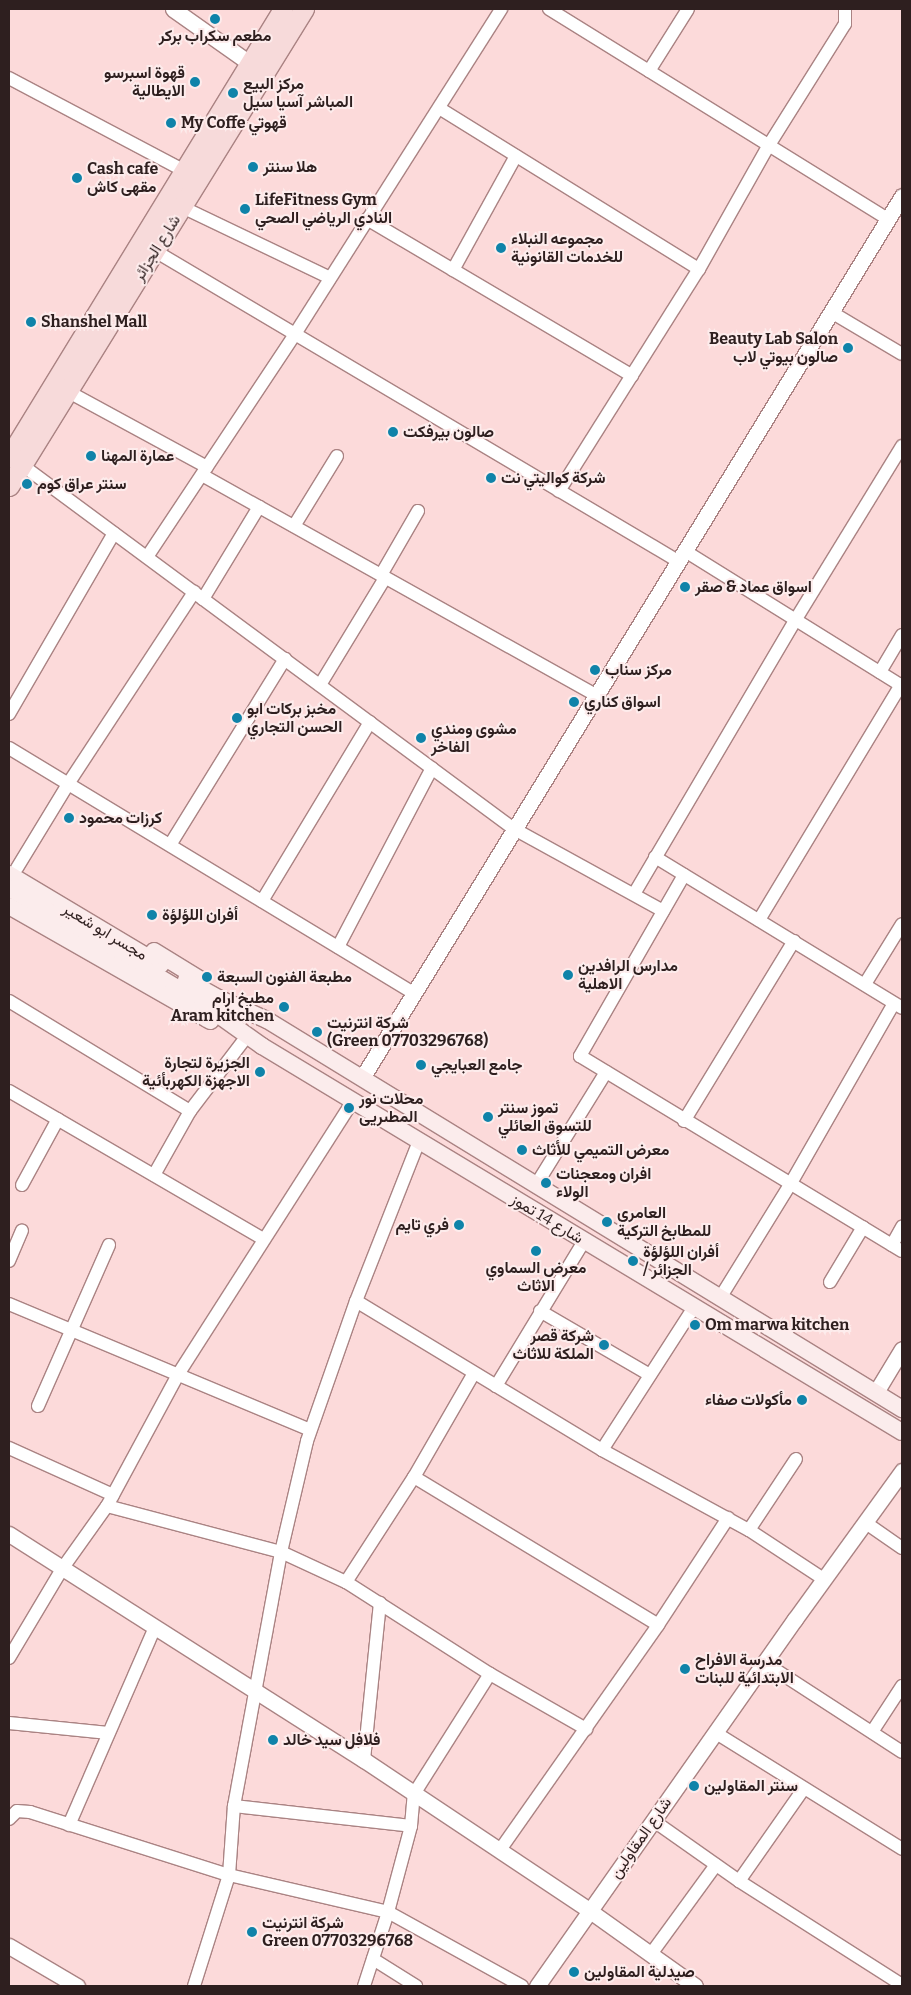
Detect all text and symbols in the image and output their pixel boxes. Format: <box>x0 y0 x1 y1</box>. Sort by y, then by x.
marker: مطعم سكراب بركر <box>209 13 221 25</box>
place label: مطعم سكراب بركر <box>159 26 271 46</box>
place label: قهوة اسبرسو الايطالية <box>104 63 185 101</box>
place label: مركز البيع المباشر آسيا سيل <box>243 74 353 112</box>
marker: قهوة اسبرسو الايطالية <box>189 76 201 88</box>
marker: مركز البيع المباشر آسيا سيل <box>227 87 239 99</box>
place label: My Coffe قهوتي <box>181 113 287 133</box>
marker: My Coffe قهوتي <box>165 117 177 129</box>
place label: هلا سنتر <box>263 157 317 177</box>
place label: Cash cafe مقهى كاش <box>87 159 158 197</box>
marker: هلا سنتر <box>247 161 259 173</box>
marker: Cash cafe مقهى كاش <box>71 172 83 184</box>
place label: LifeFitness Gym النادي الرياضي الصحي <box>255 190 392 228</box>
marker: LifeFitness Gym النادي الرياضي الصحي <box>239 203 251 215</box>
street label: شارع الجزائر <box>129 211 185 285</box>
place label: مجموعه النبلاء للخدمات القانونية <box>511 229 623 267</box>
marker: مجموعه النبلاء للخدمات القانونية <box>495 242 507 254</box>
place label: Shanshel Mall <box>41 312 147 332</box>
marker: Shanshel Mall <box>25 316 37 328</box>
place label: Beauty Lab Salon صالون بيوتي لاب <box>709 329 838 367</box>
marker: Beauty Lab Salon صالون بيوتي لاب <box>842 342 854 354</box>
place label: صالون بيرفكت <box>403 422 494 442</box>
marker: صالون بيرفكت <box>387 426 399 438</box>
place label: عمارة المهنا <box>101 446 174 466</box>
marker: عمارة المهنا <box>85 450 97 462</box>
place label: شركة كواليتي نت <box>501 468 605 488</box>
marker: شركة كواليتي نت <box>485 472 497 484</box>
place label: سنتر عراق كوم <box>37 474 127 494</box>
marker: سنتر عراق كوم <box>21 478 33 490</box>
place label: اسواق عماد & صقر <box>695 577 812 597</box>
marker: اسواق عماد & صقر <box>679 581 691 593</box>
place label: مركز سناب <box>605 660 672 680</box>
marker: مركز سناب <box>589 664 601 676</box>
place label: اسواق كناري <box>584 692 661 712</box>
marker: اسواق كناري <box>568 696 580 708</box>
place label: مخبز بركات ابو الحسن التجاري <box>247 699 342 737</box>
marker: مخبز بركات ابو الحسن التجاري <box>231 712 243 724</box>
place label: مشوى ومندي الفاخر <box>431 719 517 757</box>
marker: مشوى ومندي الفاخر <box>415 732 427 744</box>
place label: كرزات محمود <box>79 808 162 828</box>
marker: كرزات محمود <box>63 812 75 824</box>
street label: مجسر ابو شعير <box>59 899 151 965</box>
place label: أفران اللؤلؤة <box>162 905 238 925</box>
marker: أفران اللؤلؤة <box>146 909 158 921</box>
place label: مدارس الرافدين اﻻهلية <box>578 956 678 994</box>
place label: مطبعة الفنون السبعة <box>217 967 352 987</box>
marker: مدارس الرافدين اﻻهلية <box>562 969 574 981</box>
marker: مطبعة الفنون السبعة <box>201 971 213 983</box>
place label: مطبخ ارام Aram kitchen <box>171 988 274 1026</box>
marker: مطبخ ارام Aram kitchen <box>278 1001 290 1013</box>
place label: شركة انترنيت (Green 07703296768) <box>327 1013 488 1051</box>
marker: شركة انترنيت (Green 07703296768) <box>311 1026 323 1038</box>
place label: الجزيرة لتجارة الاجهزة الكهربأئية <box>142 1053 250 1091</box>
place label: جامع العبايجي <box>431 1055 522 1075</box>
marker: جامع العبايجي <box>415 1059 427 1071</box>
marker: الجزيرة لتجارة الاجهزة الكهربأئية <box>254 1066 266 1078</box>
place label: محلات نور المطىريى <box>359 1089 423 1127</box>
place label: تموز سنتر للتسوق العائلي <box>498 1098 592 1136</box>
marker: محلات نور المطىريى <box>343 1102 355 1114</box>
marker: تموز سنتر للتسوق العائلي <box>482 1111 494 1123</box>
place label: معرض التميمي للأثاث <box>532 1140 669 1160</box>
marker: معرض التميمي للأثاث <box>516 1144 528 1156</box>
place label: افران ومعجنات الولاء <box>556 1164 651 1202</box>
marker: افران ومعجنات الولاء <box>540 1177 552 1189</box>
street label: شارع 14 تموز <box>507 1190 587 1248</box>
place label: العامري للمطابخ التركية <box>617 1203 711 1241</box>
place label: فري تايم <box>395 1215 449 1235</box>
marker: العامري للمطابخ التركية <box>601 1216 613 1228</box>
marker: فري تايم <box>453 1219 465 1231</box>
place label: أفران اللؤلؤة / الجزائر <box>643 1242 719 1280</box>
marker: معرض السماوي الاثاث <box>530 1245 542 1257</box>
marker: أفران اللؤلؤة / الجزائر <box>627 1255 639 1267</box>
place label: معرض السماوي الاثاث <box>485 1258 587 1296</box>
place label: Om marwa kitchen <box>705 1315 849 1335</box>
marker: Om marwa kitchen <box>689 1319 701 1331</box>
place label: شركة قصر الملكة للاثاث <box>512 1326 594 1364</box>
marker: شركة قصر الملكة للاثاث <box>598 1339 610 1351</box>
place label: مأكولات صفاء <box>705 1390 792 1410</box>
marker: مأكولات صفاء <box>796 1394 808 1406</box>
place label: مدرسة اﻻفراح اﻻبتدائية للبنات <box>695 1650 794 1688</box>
marker: مدرسة اﻻفراح اﻻبتدائية للبنات <box>679 1663 691 1675</box>
place label: فلافل سيد خالد <box>283 1730 380 1750</box>
marker: فلافل سيد خالد <box>267 1734 279 1746</box>
place label: سنتر المقاولين <box>704 1776 798 1796</box>
marker: سنتر المقاولين <box>688 1780 700 1792</box>
street label: شارع المقاولين <box>606 1794 676 1882</box>
place label: شركة انترنيت Green 07703296768 <box>262 1913 413 1951</box>
marker: شركة انترنيت Green 07703296768 <box>246 1926 258 1938</box>
place label: صيدلية المقاولين <box>584 1962 695 1982</box>
marker: صيدلية المقاولين <box>568 1966 580 1978</box>

